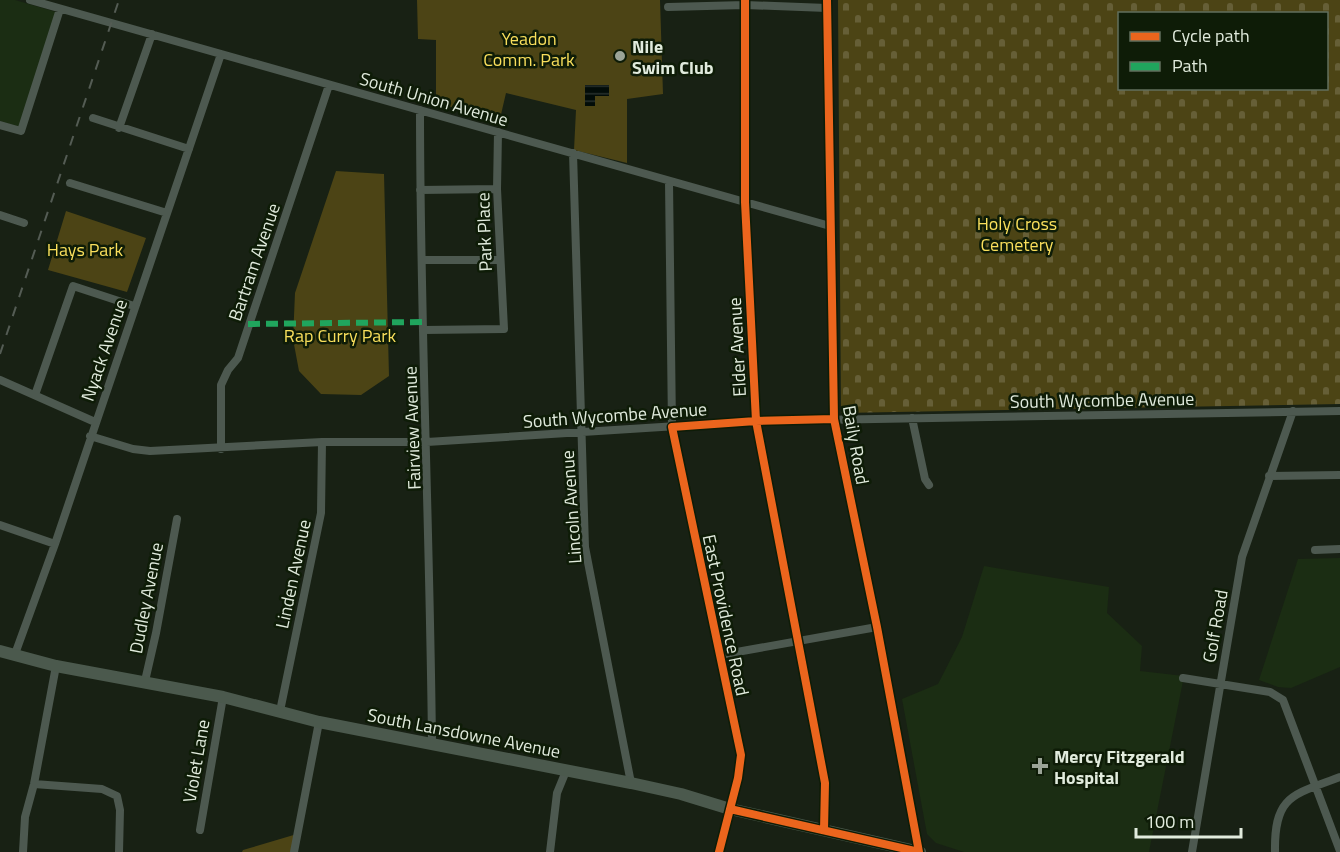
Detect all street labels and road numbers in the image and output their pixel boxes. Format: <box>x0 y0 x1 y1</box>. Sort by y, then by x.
street label: South Union Avenue <box>357 65 511 133</box>
street label: Park Place <box>469 192 499 272</box>
street label: Bartram Avenue <box>221 199 287 325</box>
street label: Nyack Avenue <box>74 295 134 405</box>
street label: Elder Avenue <box>721 297 753 397</box>
street label: Fairview Avenue <box>396 366 428 490</box>
street label: South Wycombe Avenue <box>1010 385 1194 415</box>
street label: South Wycombe Avenue <box>522 395 708 435</box>
street label: Baily Road <box>836 403 876 487</box>
street label: Lincoln Avenue <box>554 449 588 565</box>
street label: Linden Avenue <box>268 517 318 631</box>
street label: East Providence Road <box>696 532 756 698</box>
street label: Dudley Avenue <box>122 540 170 656</box>
street label: Golf Road <box>1195 587 1235 665</box>
street label: South Lansdowne Avenue <box>365 701 563 765</box>
street label: Violet Lane <box>175 717 217 805</box>

